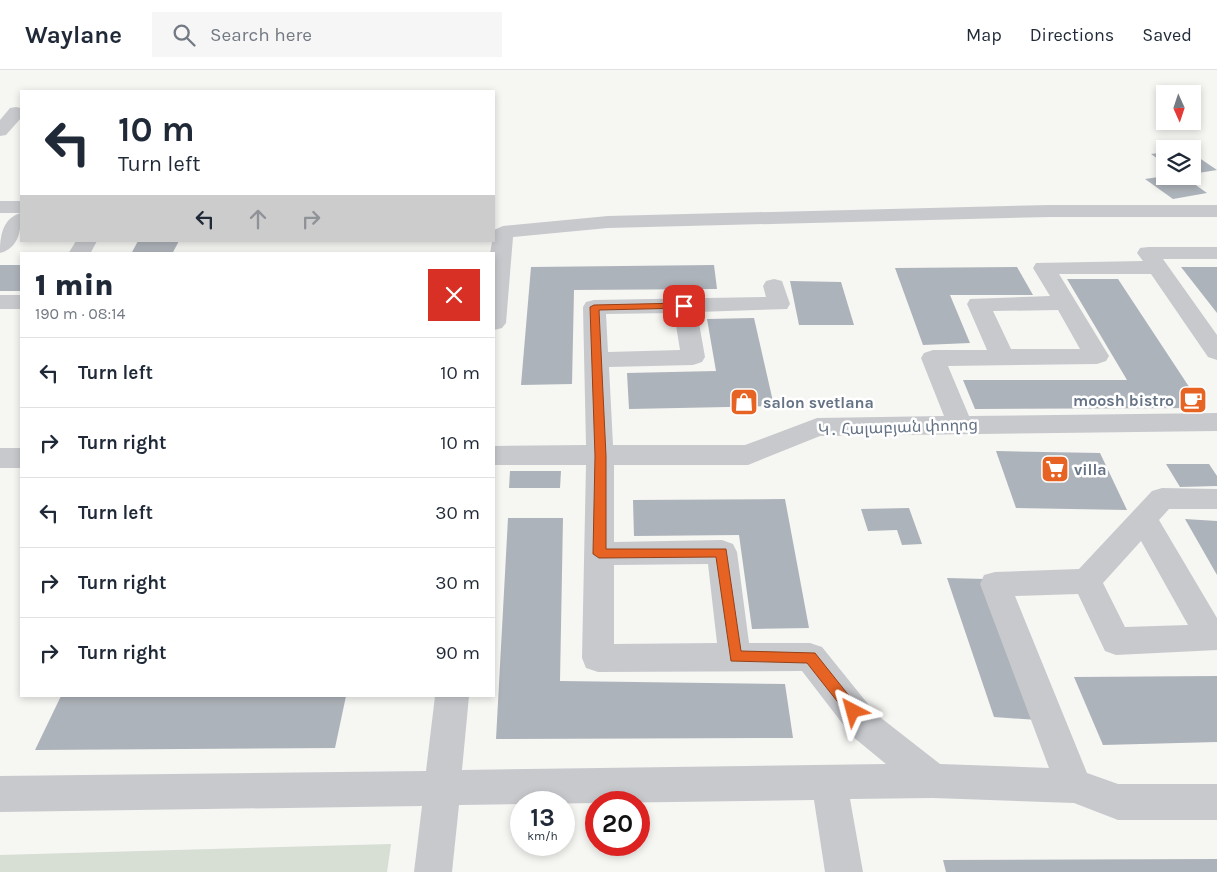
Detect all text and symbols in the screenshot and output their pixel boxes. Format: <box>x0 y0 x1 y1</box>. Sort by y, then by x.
search box <box>152 12 502 57</box>
text: Waylane <box>25 21 122 49</box>
icon: search <box>170 21 198 49</box>
text: Search here <box>210 24 312 46</box>
text: Map <box>966 24 1002 46</box>
text: Directions <box>1030 24 1114 46</box>
text: Saved <box>1142 24 1192 46</box>
north arrow <box>1156 85 1201 130</box>
map controls <box>1156 85 1201 185</box>
text: 10 m <box>118 109 195 150</box>
icon: left <box>35 110 100 175</box>
button: layers <box>1156 140 1201 185</box>
text: Turn left <box>118 151 201 177</box>
icon: left <box>191 205 219 233</box>
icon: ahead <box>244 205 272 233</box>
icon: right <box>297 205 325 233</box>
text: 1 min <box>35 267 114 303</box>
button: close <box>428 269 480 321</box>
pin <box>663 285 705 327</box>
icon: arrive <box>670 292 698 320</box>
text: 190 m · 08:14 <box>35 304 126 323</box>
icon: left <box>35 359 63 387</box>
text: Turn left <box>78 362 153 384</box>
text: 10 m <box>440 362 480 384</box>
cafe icon: moosh bistro <box>1178 385 1208 415</box>
shop icon: salon svetlana <box>729 387 759 417</box>
place label: moosh bistro <box>1073 391 1174 410</box>
place label: salon svetlana <box>763 393 874 412</box>
street label: Կ․ Հալաբյան փողոց <box>818 415 978 439</box>
icon: right <box>35 429 63 457</box>
text: Turn right <box>78 432 167 454</box>
text: 10 m <box>440 432 480 454</box>
supermarket icon: villa <box>1040 454 1070 484</box>
place label: villa <box>1074 460 1107 479</box>
icon: left <box>35 499 63 527</box>
text: Turn left <box>78 502 153 524</box>
text: 30 m <box>435 502 480 524</box>
icon: right <box>35 569 63 597</box>
text: Turn right <box>78 572 167 594</box>
text: 30 m <box>435 572 480 594</box>
icon: right <box>35 639 63 667</box>
text: Turn right <box>78 642 167 664</box>
text: 90 m <box>435 642 480 664</box>
position arrow <box>826 684 878 736</box>
speed limit sign: 20 <box>585 791 650 856</box>
text: 13 <box>530 803 555 832</box>
text: km/h <box>527 829 558 843</box>

